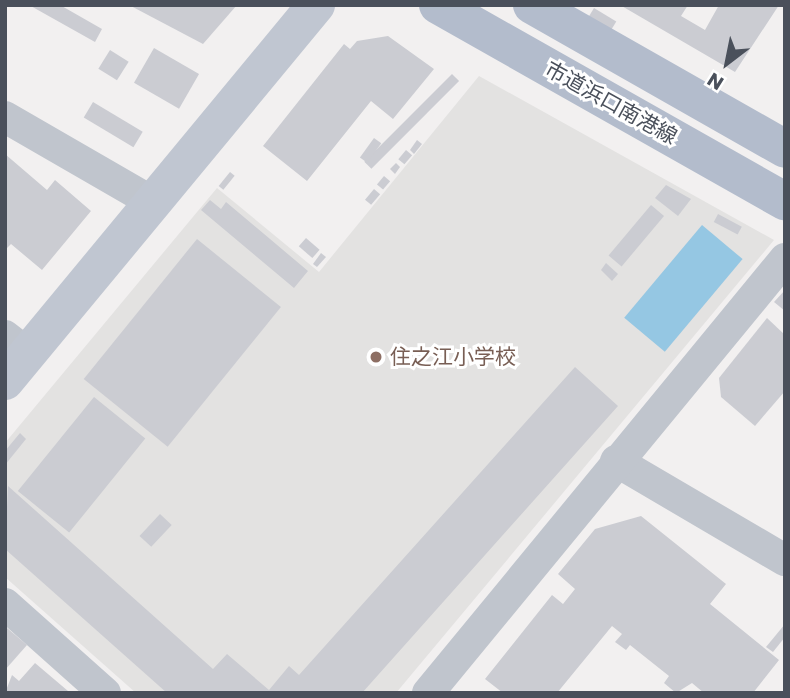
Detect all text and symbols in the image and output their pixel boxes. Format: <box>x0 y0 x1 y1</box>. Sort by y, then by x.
north arrow <box>692 28 762 98</box>
street label: 市道浜口南港線 <box>541 56 681 150</box>
text: N <box>702 66 729 96</box>
place label: 住之江小学校 <box>390 344 516 370</box>
marker: 住之江小学校 <box>368 349 384 365</box>

